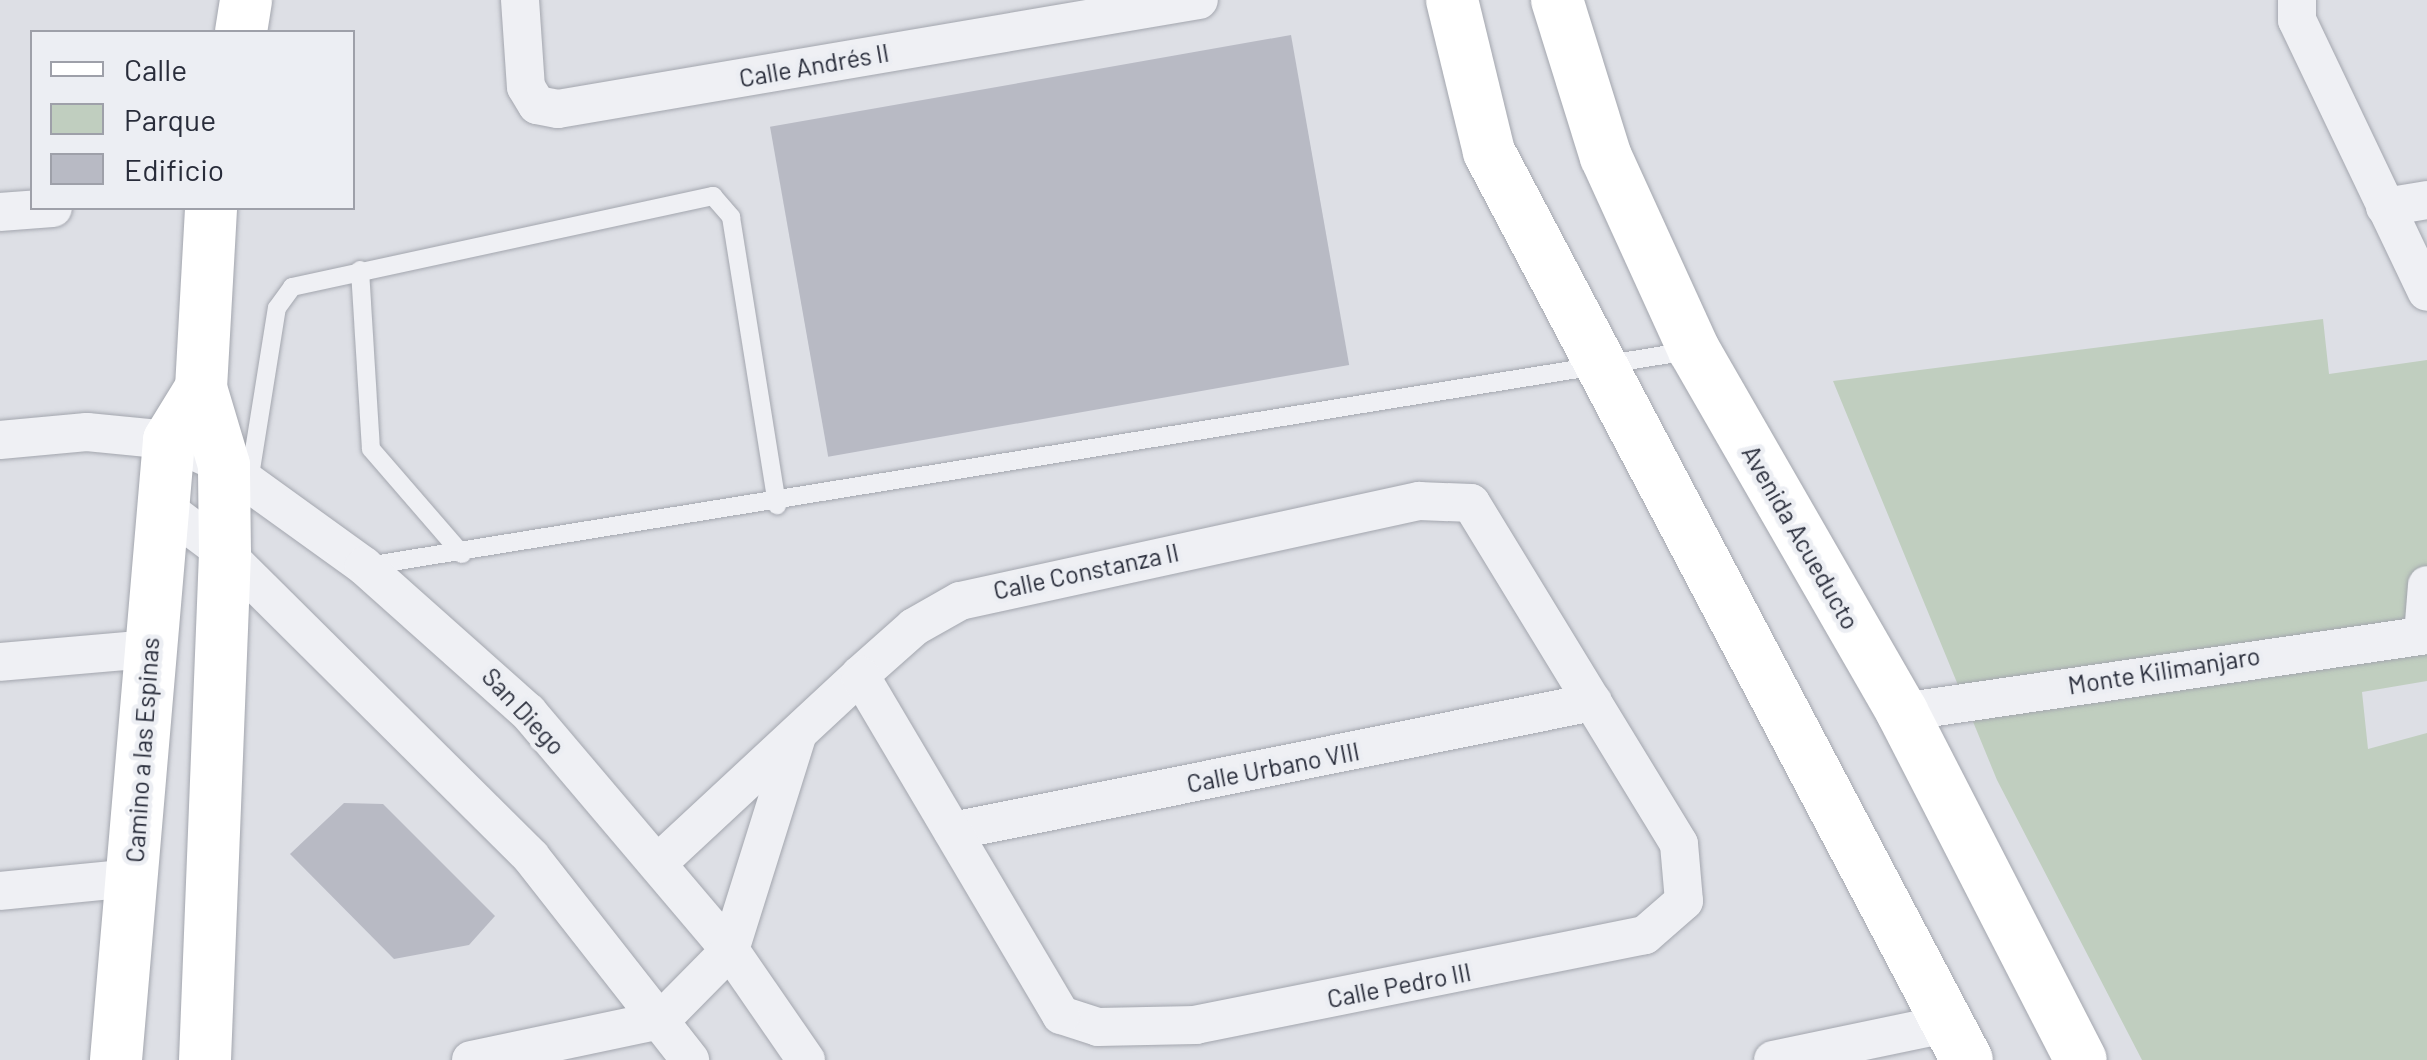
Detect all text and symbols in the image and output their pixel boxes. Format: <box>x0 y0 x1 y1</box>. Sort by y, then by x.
legend <box>30 30 355 210</box>
street label: Calle Andrés II <box>737 37 891 93</box>
text: Calle <box>124 51 187 87</box>
text: Parque <box>124 101 216 137</box>
text: Edificio <box>124 151 224 187</box>
street label: Avenida Acueducto <box>1736 440 1866 634</box>
street label: Calle Constanza II <box>990 537 1182 605</box>
street label: Camino a las Espinas <box>119 636 165 864</box>
street label: Monte Kilimanjaro <box>2066 640 2262 700</box>
street label: San Diego <box>476 661 572 761</box>
street label: Calle Urbano VIII <box>1184 736 1362 798</box>
street label: Calle Pedro III <box>1325 956 1473 1014</box>

